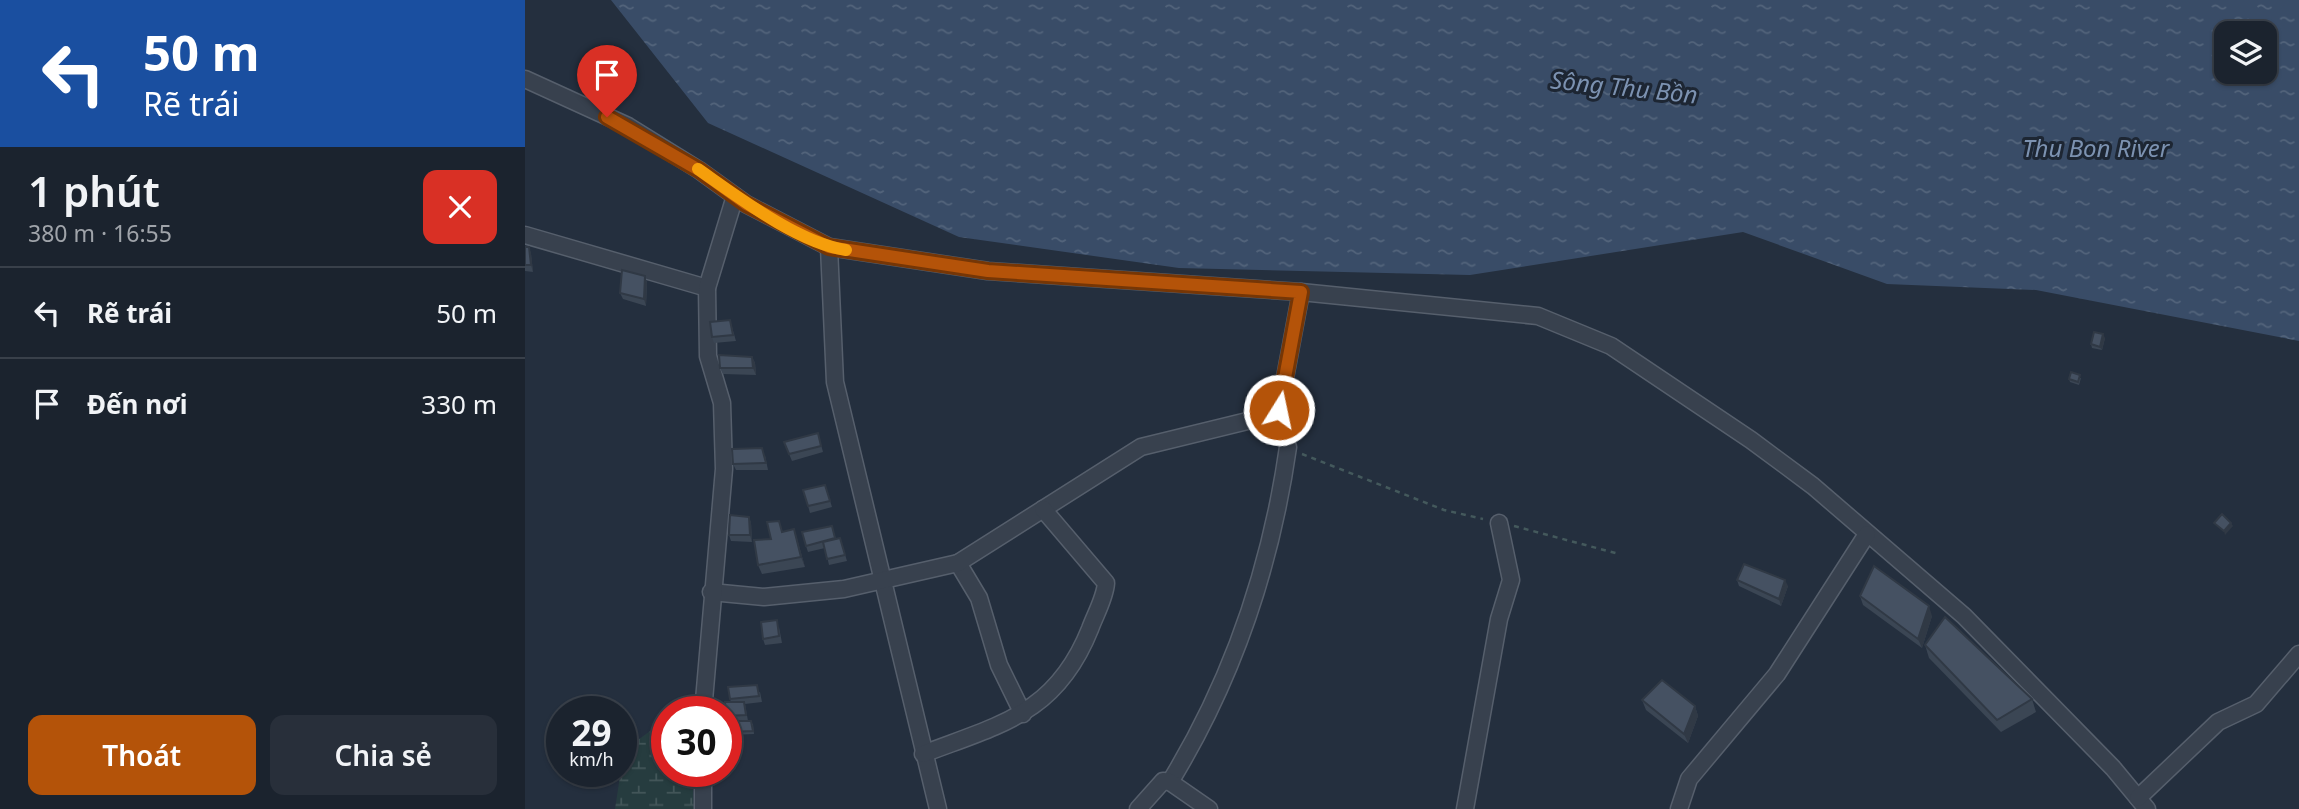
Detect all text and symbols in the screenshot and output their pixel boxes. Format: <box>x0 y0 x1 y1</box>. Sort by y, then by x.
text: 50 m <box>143 19 260 85</box>
map controls <box>2214 21 2277 84</box>
button: layers <box>2214 21 2277 84</box>
icon: left <box>28 28 119 119</box>
pin <box>577 45 637 117</box>
icon: arrive <box>588 56 626 94</box>
water label: Sông Thu Bồn <box>1549 62 1699 111</box>
text: Rẽ trái <box>143 82 240 125</box>
water label: Thu Bon River <box>2023 131 2171 164</box>
text: 1 phút <box>28 162 160 219</box>
button: close <box>423 170 497 244</box>
text: 380 m · 16:55 <box>28 217 172 249</box>
icon: left <box>28 294 66 332</box>
text: Rẽ trái <box>87 295 172 331</box>
text: 50 m <box>436 295 497 331</box>
position arrow <box>1242 373 1316 447</box>
icon: arrive <box>28 385 66 423</box>
text: Đến nơi <box>87 386 188 422</box>
text: 330 m <box>421 386 497 422</box>
speed limit sign: 30 <box>651 696 742 787</box>
text: 29 <box>571 709 612 756</box>
button: Thoát <box>28 715 256 795</box>
button: Chia sẻ <box>270 715 497 795</box>
text: km/h <box>569 747 614 771</box>

